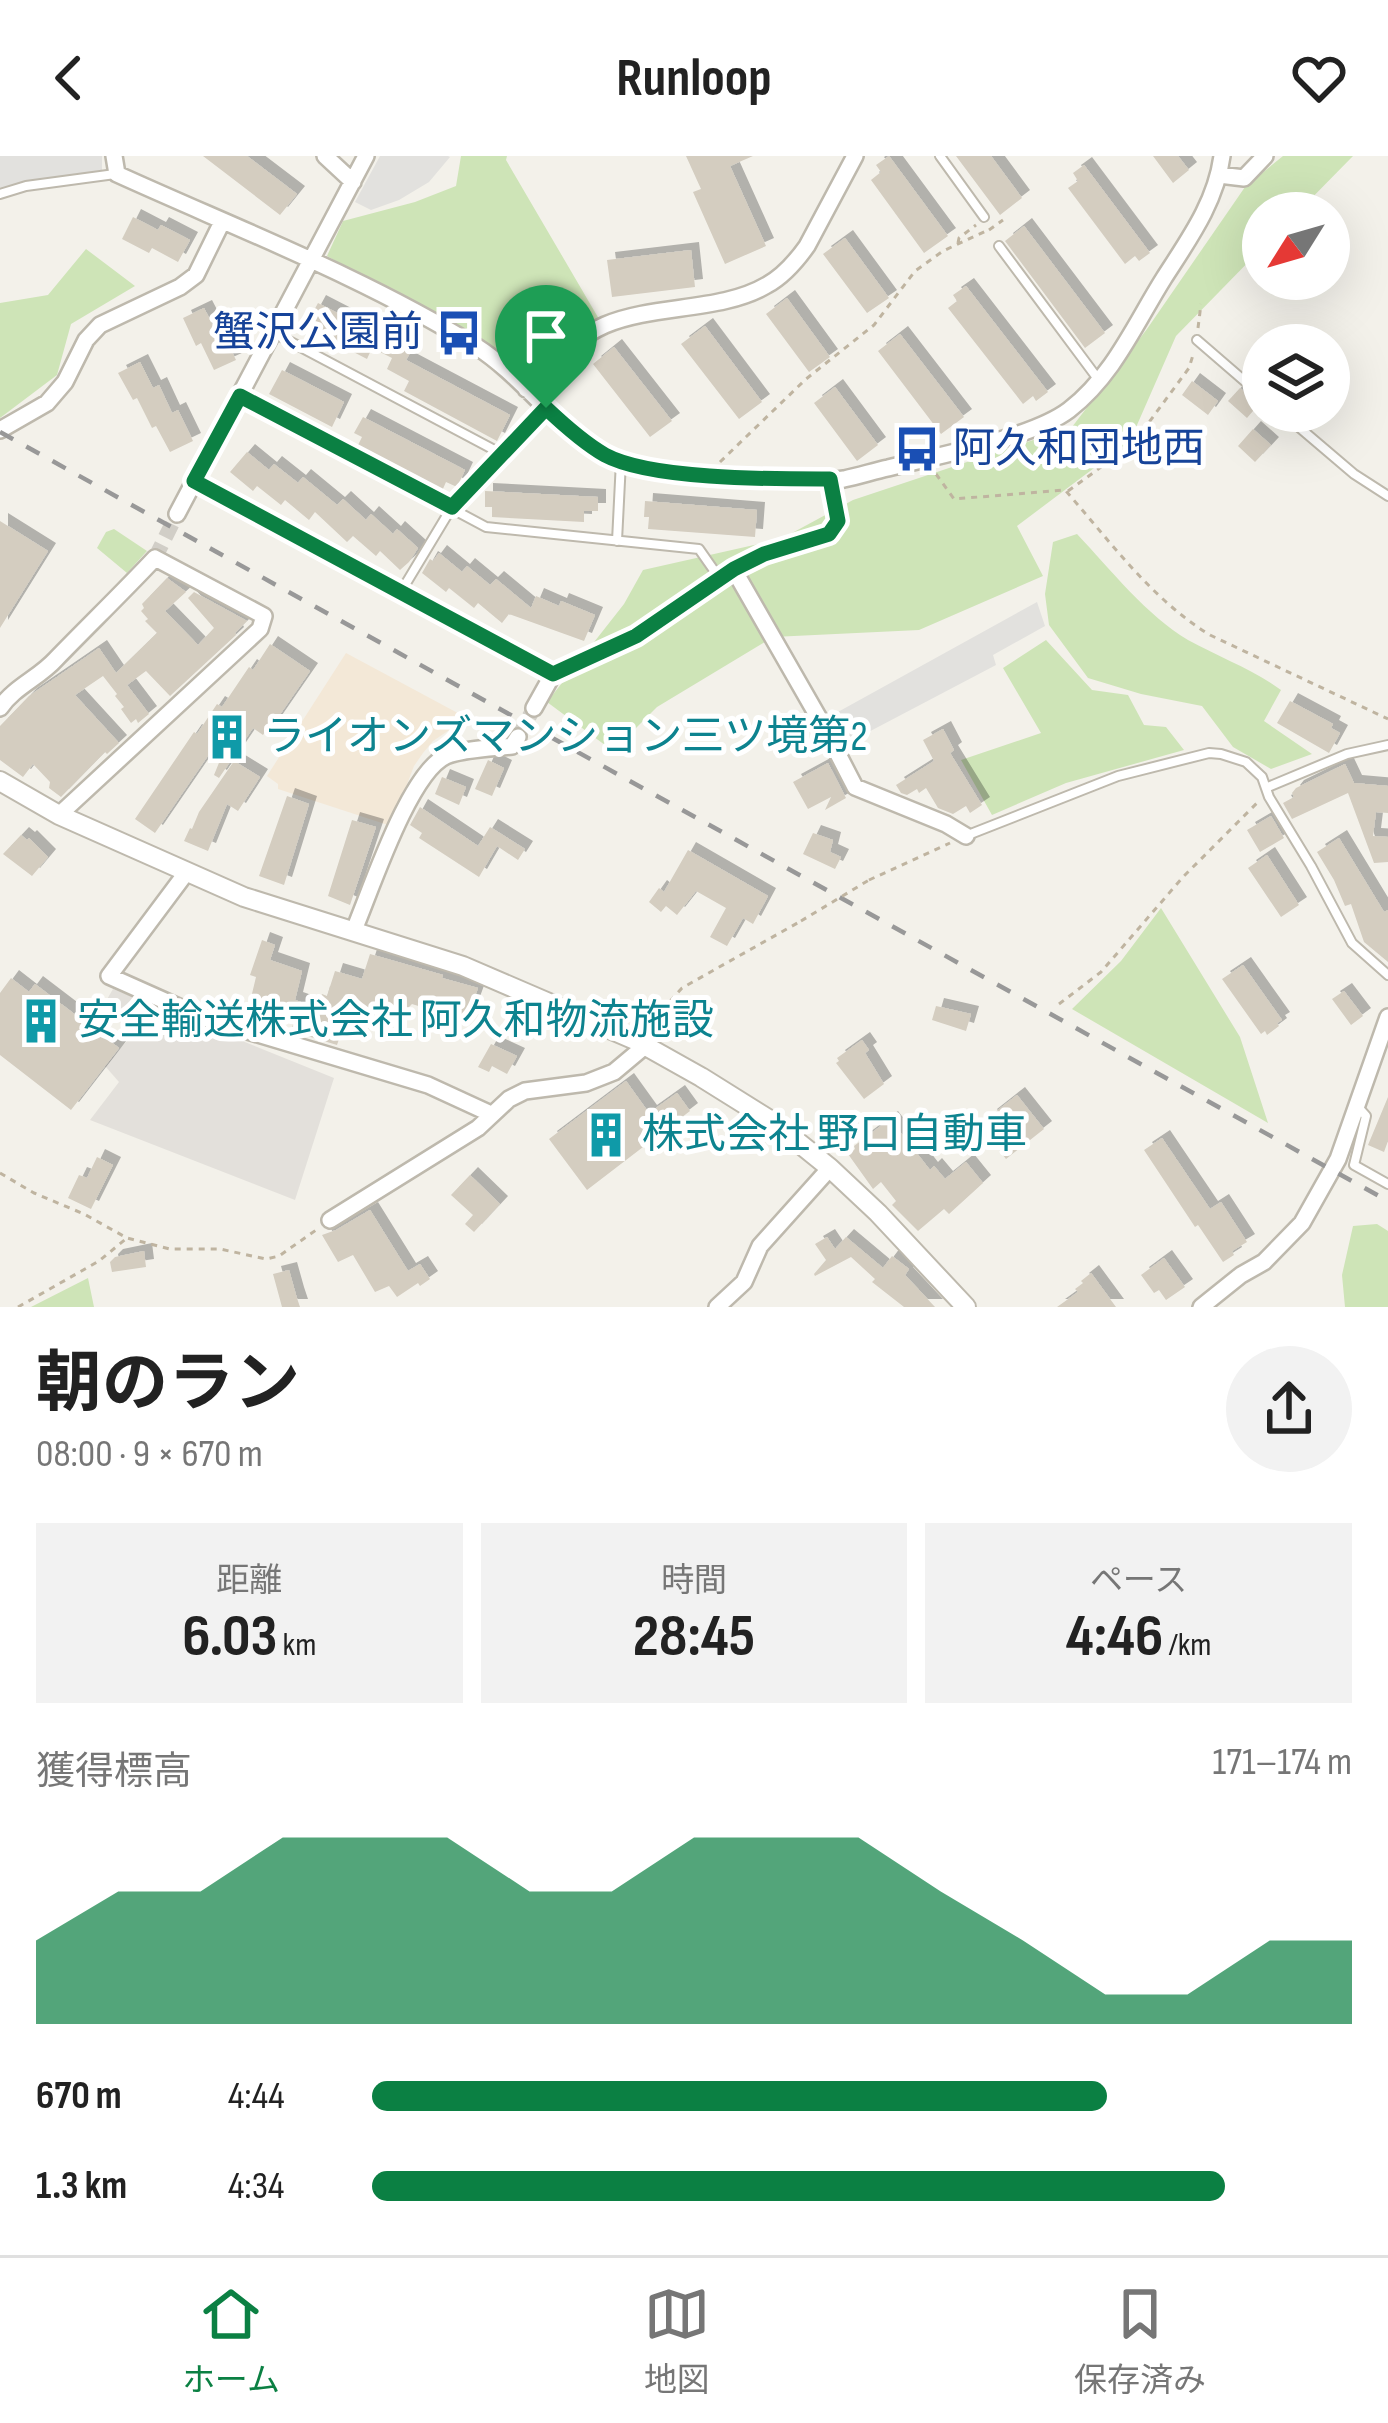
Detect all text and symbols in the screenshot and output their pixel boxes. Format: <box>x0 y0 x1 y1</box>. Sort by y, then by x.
icon: back <box>36 45 102 111</box>
icon: heart <box>1286 45 1352 111</box>
text: Runloop <box>616 46 772 111</box>
north arrow <box>1242 192 1350 300</box>
map controls <box>1242 192 1350 432</box>
pin <box>495 285 597 408</box>
icon: arrive <box>513 303 579 369</box>
place label: 蟹沢公園前 <box>213 308 423 359</box>
bus stop icon: 蟹沢公園前 <box>434 308 484 358</box>
button: layers <box>1242 324 1350 432</box>
bus stop icon: 阿久和団地西 <box>892 424 942 474</box>
place label: 阿久和団地西 <box>953 424 1205 475</box>
building icon: ライオンズマンション三ツ境第2 <box>202 712 252 762</box>
place label: ライオンズマンション三ツ境第2 <box>263 712 867 763</box>
building icon: 安全輸送株式会社 阿久和物流施設 <box>16 996 66 1046</box>
place label: 安全輸送株式会社 阿久和物流施設 <box>77 996 714 1047</box>
building icon: 株式会社 野口自動車 <box>581 1110 631 1160</box>
place label: 株式会社 野口自動車 <box>642 1110 1027 1161</box>
text: 朝のラン <box>36 1346 300 1425</box>
button: share <box>1226 1346 1352 1472</box>
text: 08:00 · 9 × 670 m <box>36 1431 263 1478</box>
text: 距離 <box>216 1561 282 1601</box>
text: 時間 <box>661 1561 727 1601</box>
text: ペース <box>1090 1561 1187 1601</box>
text: 6.03 <box>182 1601 277 1673</box>
text: 28:45 <box>633 1601 755 1673</box>
text: 4:46 <box>1066 1601 1163 1673</box>
text: km <box>277 1625 316 1665</box>
text: /km <box>1163 1625 1211 1665</box>
text: 171–174 m <box>1213 1739 1352 1786</box>
text: 獲得標高 <box>36 1749 192 1796</box>
text: 670 m <box>36 2073 122 2120</box>
text: 4:44 <box>228 2073 284 2120</box>
text: 1.3 km <box>36 2163 127 2210</box>
text: 4:34 <box>228 2163 284 2210</box>
tab: ホーム <box>182 2281 280 2401</box>
tab: 地図 <box>644 2281 710 2401</box>
tab: 保存済み <box>1074 2281 1206 2401</box>

